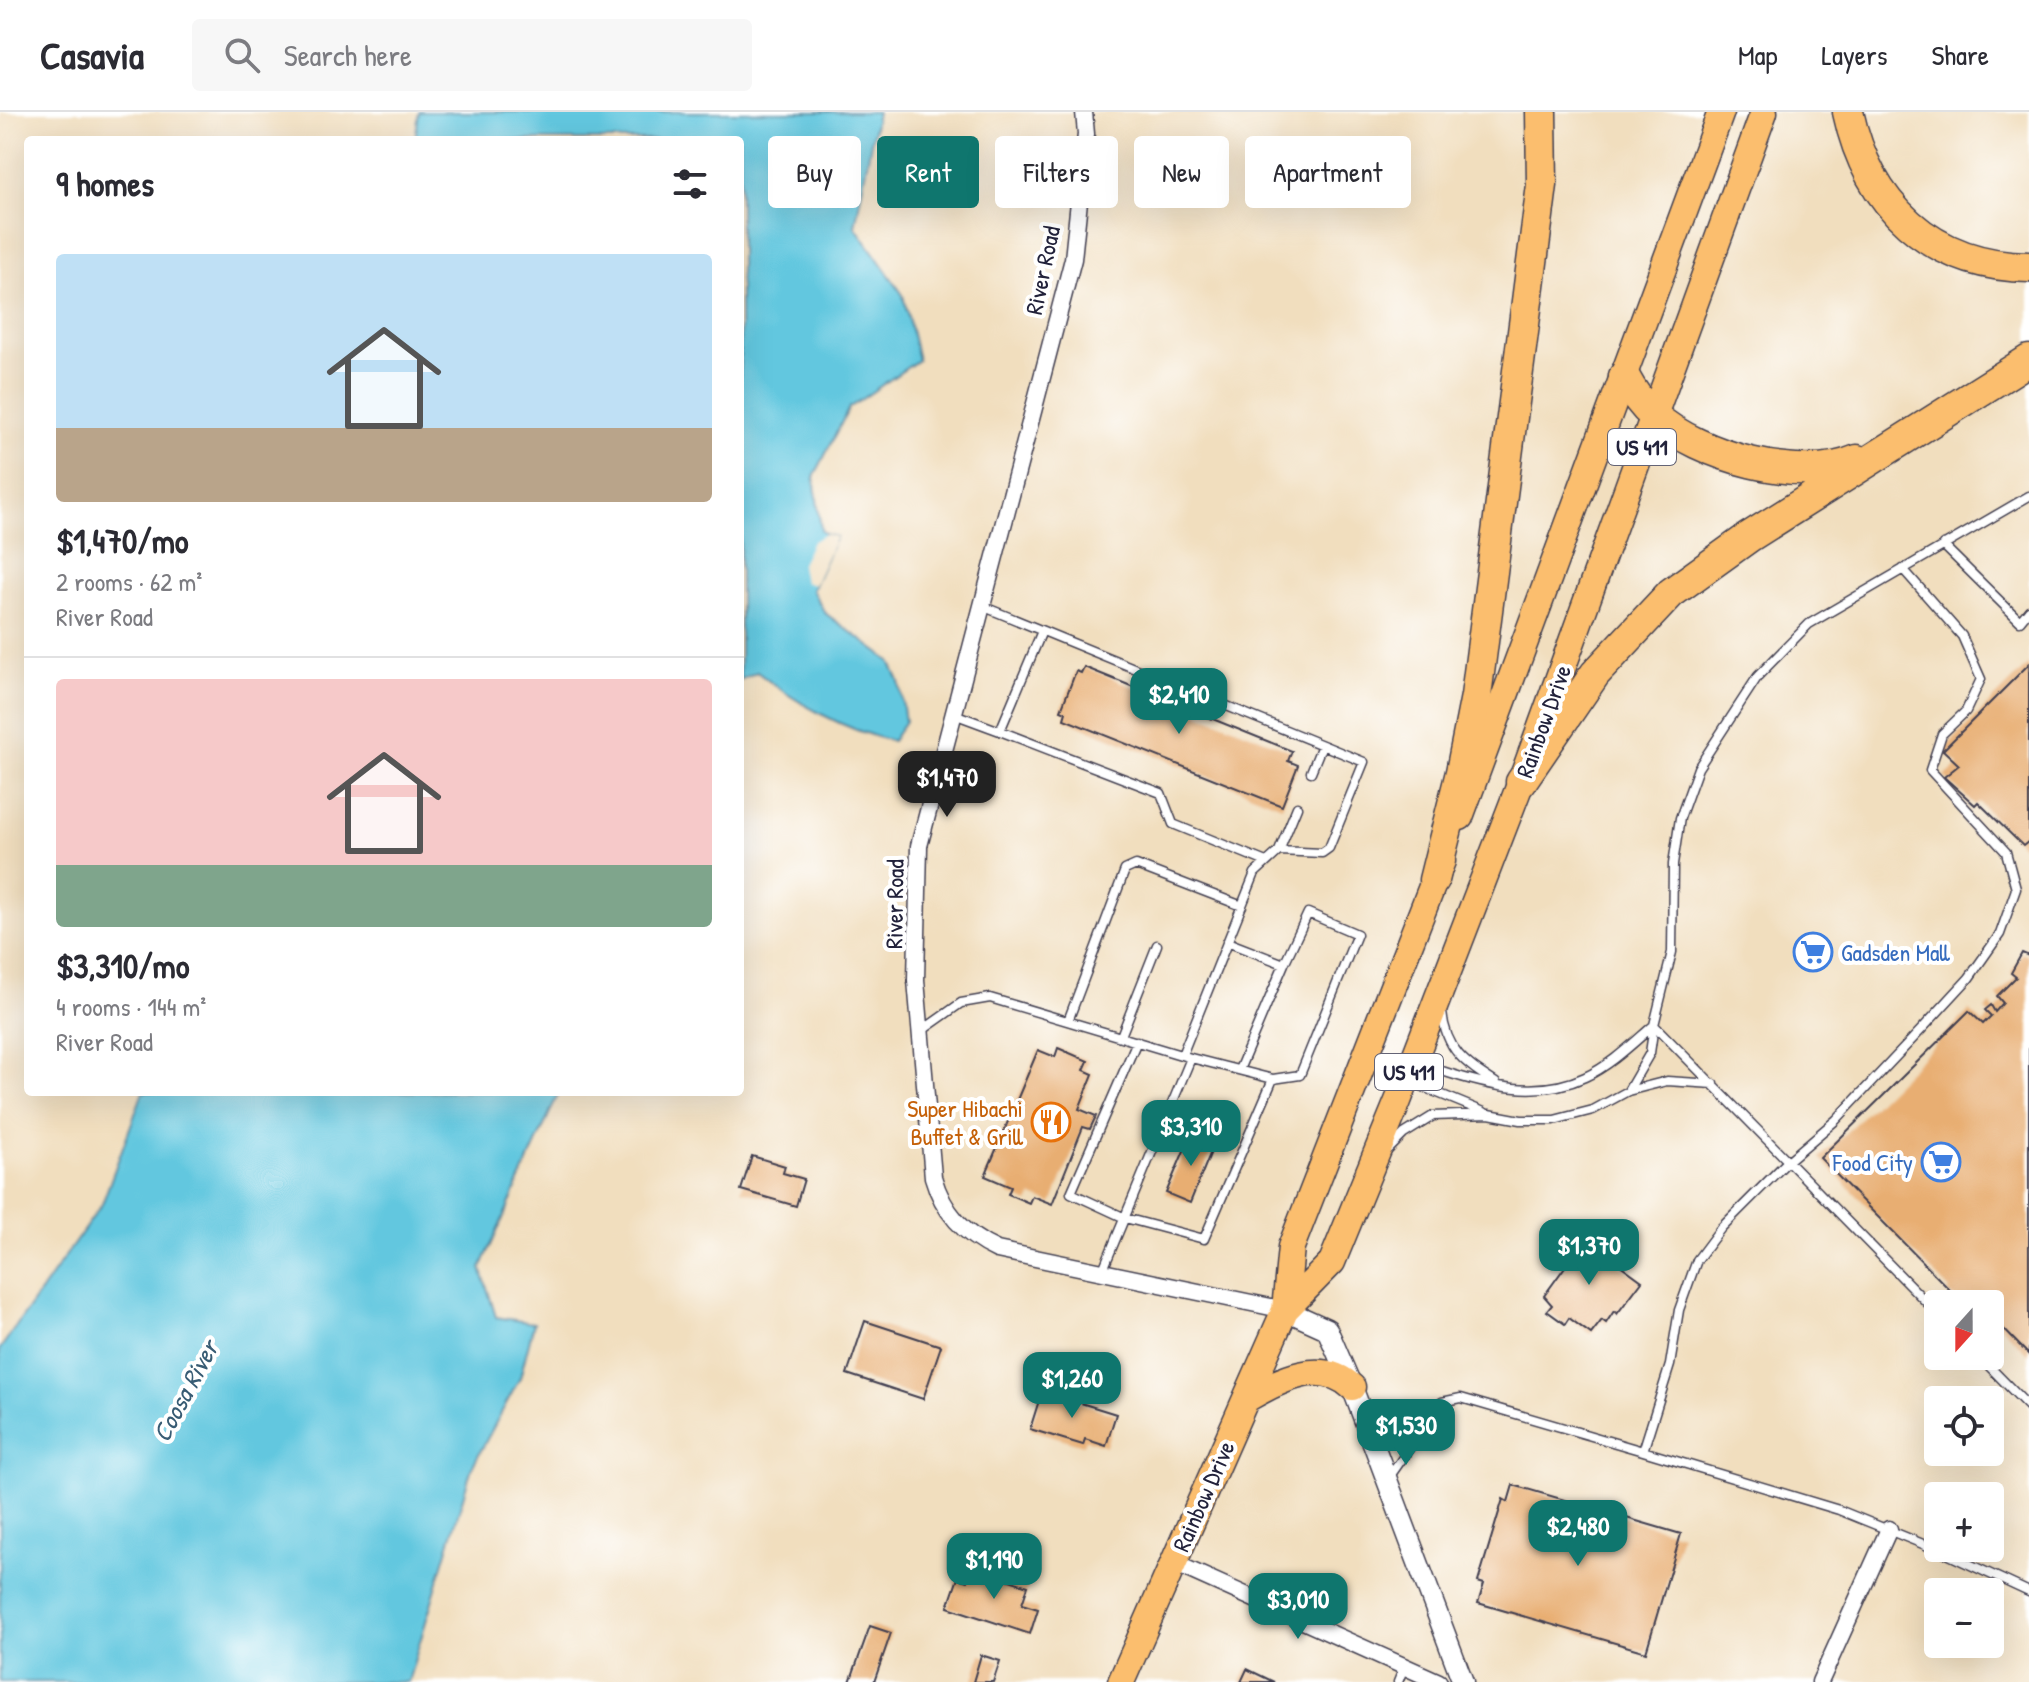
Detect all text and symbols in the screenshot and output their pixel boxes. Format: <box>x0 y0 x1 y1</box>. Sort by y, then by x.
search box <box>192 19 752 91</box>
text: Casavia <box>40 29 144 81</box>
icon: search <box>220 33 264 77</box>
text: Search here <box>284 35 412 75</box>
text: Map <box>1738 36 1778 74</box>
text: Layers <box>1822 36 1887 74</box>
text: Share <box>1931 36 1989 74</box>
chip: Buy <box>768 136 861 208</box>
chip: Rent <box>877 136 979 208</box>
chip: Filters <box>995 136 1118 208</box>
chip: New <box>1134 136 1229 208</box>
chip: Apartment <box>1245 136 1411 208</box>
text: 9 homes <box>56 161 154 207</box>
icon: filters <box>668 162 712 206</box>
street label: River Road <box>1017 223 1067 317</box>
icon: home <box>312 306 456 450</box>
road number: US 411 <box>1608 429 1676 465</box>
text: $1,470/mo <box>56 518 188 564</box>
text: 2 rooms · 62 m² <box>56 564 202 599</box>
text: River Road <box>56 599 153 634</box>
street label: Rainbow Drive <box>1508 660 1578 782</box>
pin: $2,410 <box>1114 668 1244 736</box>
text: $2,410 <box>1148 676 1210 711</box>
icon: home <box>312 731 456 875</box>
pin: $1,470 <box>882 751 1012 819</box>
text: $1,470 <box>916 759 978 794</box>
street label: River Road <box>877 859 911 949</box>
supermarket icon: Gadsden Mall <box>1792 931 1834 973</box>
place label: Gadsden Mall <box>1841 936 1950 968</box>
text: $3,310/mo <box>56 943 189 989</box>
text: 4 rooms · 144 m² <box>56 989 206 1024</box>
text: River Road <box>56 1024 153 1059</box>
road number: US 411 <box>1375 1054 1443 1090</box>
place label: Super Hibachi Buffet & Grill <box>907 1092 1024 1152</box>
pin: $3,310 <box>1126 1100 1256 1168</box>
restaurant icon: Super Hibachi Buffet & Grill <box>1030 1101 1072 1143</box>
text: $3,310 <box>1160 1108 1222 1143</box>
supermarket icon: Food City <box>1920 1141 1962 1183</box>
place label: Food City <box>1832 1146 1913 1178</box>
pin: $1,370 <box>1524 1219 1654 1287</box>
text: $1,370 <box>1557 1227 1621 1262</box>
north arrow <box>1924 1290 2004 1370</box>
map controls <box>1924 1290 2004 1658</box>
water label: Coosa River <box>144 1332 228 1448</box>
pin: $1,260 <box>1007 1352 1137 1420</box>
text: $1,260 <box>1041 1360 1103 1395</box>
button: locate <box>1924 1386 2004 1466</box>
pin: $1,530 <box>1341 1399 1471 1467</box>
text: $1,530 <box>1375 1407 1437 1442</box>
street label: Rainbow Drive <box>1164 1435 1242 1556</box>
button: + <box>1924 1482 2004 1562</box>
pin: $2,480 <box>1513 1500 1643 1568</box>
text: $2,480 <box>1546 1508 1610 1543</box>
pin: $1,190 <box>929 1533 1059 1601</box>
text: $1,190 <box>965 1541 1023 1576</box>
pin: $3,010 <box>1233 1573 1363 1641</box>
button: − <box>1924 1578 2004 1658</box>
text: $3,010 <box>1267 1581 1329 1616</box>

